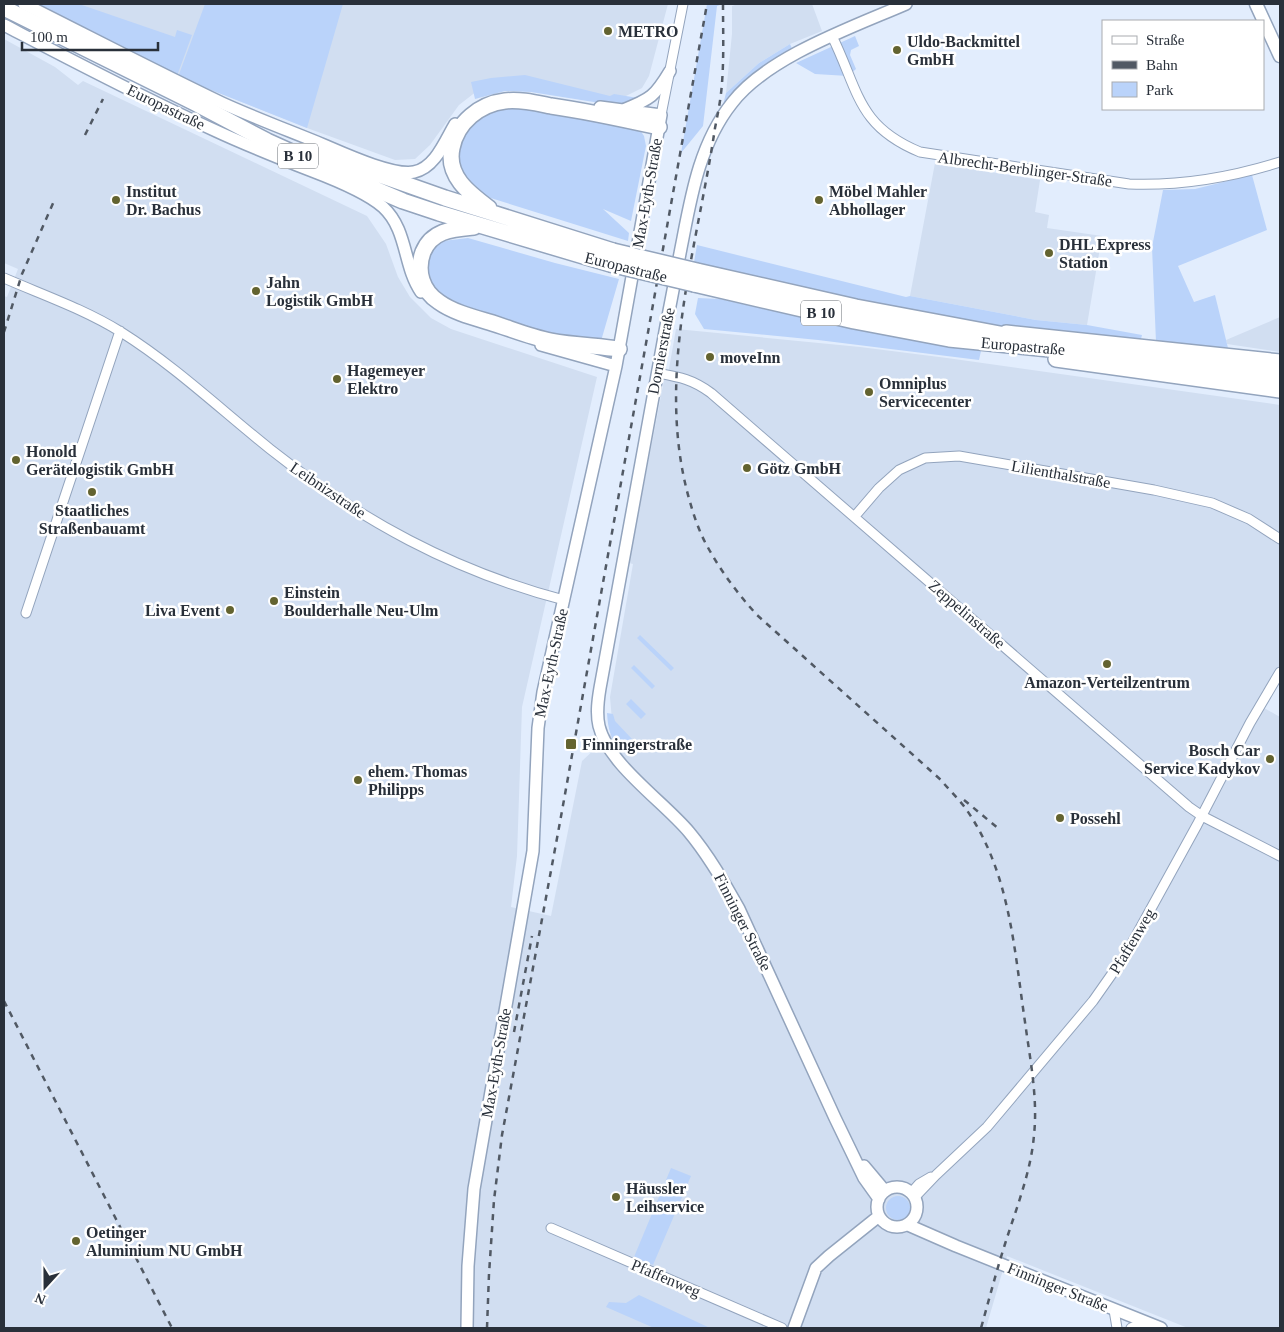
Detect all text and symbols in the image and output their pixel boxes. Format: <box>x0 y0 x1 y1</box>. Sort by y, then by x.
scale bar <box>22 20 159 52</box>
legend <box>1102 20 1264 110</box>
place label: METRO <box>618 23 678 40</box>
marker: METRO <box>602 25 614 37</box>
text: 100 m <box>30 29 68 45</box>
text: Straße <box>1146 32 1185 48</box>
place label: Uldo-Backmittel GmbH <box>907 33 1020 68</box>
marker: Uldo-Backmittel GmbH <box>891 44 903 56</box>
text: Bahn <box>1146 57 1178 73</box>
street label: Europastraße <box>124 81 208 134</box>
text: Park <box>1146 82 1174 98</box>
street label: Max-Eyth-Straße <box>629 137 666 249</box>
road number: B 10 <box>278 144 318 168</box>
street label: Albrecht-Berblinger-Straße <box>937 148 1113 191</box>
place label: Institut Dr. Bachus <box>126 183 201 218</box>
place label: Möbel Mahler Abhollager <box>829 183 927 219</box>
marker: Institut Dr. Bachus <box>110 194 122 206</box>
marker: Möbel Mahler Abhollager <box>813 194 825 206</box>
place label: DHL Express Station <box>1059 236 1151 271</box>
marker: DHL Express Station <box>1043 247 1055 259</box>
street label: Europastraße <box>583 249 669 286</box>
place label: Jahn Logistik GmbH <box>266 274 374 310</box>
marker: Jahn Logistik GmbH <box>250 285 262 297</box>
road number: B 10 <box>801 300 841 326</box>
street label: Dornierstraße <box>644 306 678 396</box>
street label: Europastraße <box>980 334 1066 359</box>
place label: moveInn <box>720 349 781 366</box>
marker: moveInn <box>704 351 716 363</box>
place label: Hagemeyer Elektro <box>347 362 425 397</box>
marker: Hagemeyer Elektro <box>331 373 343 385</box>
place label: Omniplus Servicecenter <box>879 375 971 410</box>
marker: Omniplus Servicecenter <box>863 386 875 398</box>
place label: Honold Gerätelogistik GmbH <box>26 443 175 479</box>
marker: Honold Gerätelogistik GmbH <box>10 454 22 466</box>
street label: Lilienthalstraße <box>1010 457 1112 491</box>
street label: Leibnizstraße <box>287 459 369 521</box>
place label: Götz GmbH <box>757 460 842 477</box>
marker: Götz GmbH <box>741 462 753 474</box>
marker: Staatliches Straßenbauamt <box>86 486 98 498</box>
place label: Staatliches Straßenbauamt <box>39 502 146 537</box>
street label: Zeppelinstraße <box>925 576 1008 652</box>
place label: Einstein Boulderhalle Neu-Ulm <box>284 584 439 619</box>
marker: Einstein Boulderhalle Neu-Ulm <box>268 595 280 607</box>
place label: Liva Event <box>145 602 221 619</box>
marker: Liva Event <box>224 604 236 616</box>
street label: Max-Eyth-Straße <box>531 607 572 719</box>
marker: Amazon-Verteilzentrum <box>1101 658 1113 670</box>
place label: Amazon-Verteilzentrum <box>1024 674 1190 691</box>
place label: Finningerstraße <box>582 736 692 754</box>
marker: Finningerstraße <box>564 737 578 751</box>
place label: Bosch Car Service Kadykov <box>1144 742 1260 778</box>
marker: Bosch Car Service Kadykov <box>1264 753 1276 765</box>
place label: ehem. Thomas Philipps <box>368 763 467 799</box>
marker: ehem. Thomas Philipps <box>352 774 364 786</box>
place label: Possehl <box>1070 810 1121 827</box>
marker: Possehl <box>1054 812 1066 824</box>
street label: Finninger Straße <box>710 870 775 974</box>
street label: Pfaffenweg <box>1106 905 1159 977</box>
street label: Max-Eyth-Straße <box>478 1007 515 1119</box>
place label: Häussler Leihservice <box>626 1180 704 1215</box>
marker: Häussler Leihservice <box>610 1191 622 1203</box>
place label: Oetinger Aluminium NU GmbH <box>86 1224 243 1259</box>
marker: Oetinger Aluminium NU GmbH <box>70 1235 82 1247</box>
street label: Pfaffenweg <box>628 1256 703 1301</box>
street label: Finninger Straße <box>1005 1259 1111 1316</box>
north arrow <box>20 1262 70 1312</box>
text: N <box>33 1290 48 1307</box>

